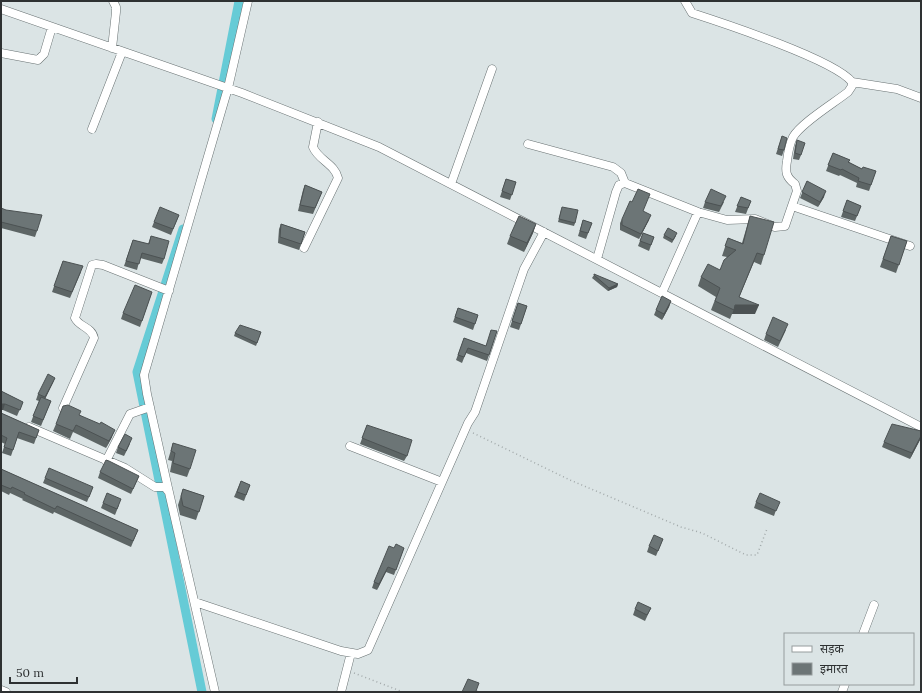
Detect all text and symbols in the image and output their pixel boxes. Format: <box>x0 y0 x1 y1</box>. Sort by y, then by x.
legend <box>784 633 914 685</box>
text: सड़क <box>820 641 845 656</box>
scale bar <box>10 659 77 685</box>
text: इमारत <box>820 661 849 676</box>
text: 50 m <box>16 665 44 680</box>

